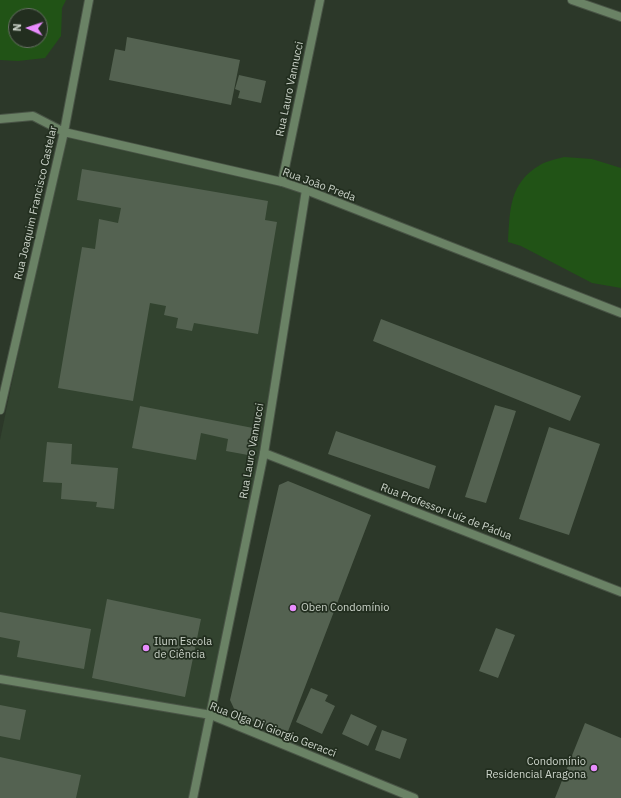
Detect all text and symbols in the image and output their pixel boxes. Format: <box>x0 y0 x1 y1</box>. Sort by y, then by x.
north arrow <box>8 8 48 48</box>
text: N <box>10 23 24 32</box>
street label: Rua Lauro Vannucci <box>273 40 307 138</box>
street label: Rua Joaquim Francisco Castelar <box>12 125 60 281</box>
street label: Rua João Preda <box>281 166 357 204</box>
street label: Rua Lauro Vannucci <box>237 402 267 500</box>
street label: Rua Professor Luíz de Pádua <box>379 481 513 543</box>
place label: Oben Condomínio <box>301 601 389 615</box>
marker: Oben Condomínio <box>288 603 298 613</box>
place label: Ilum Escola de Ciência <box>154 635 212 661</box>
marker: Ilum Escola de Ciência <box>141 643 151 653</box>
street label: Rua Olga Di Giorgio Geracci <box>208 700 338 760</box>
place label: Condomínio Residencial Aragona <box>486 755 586 781</box>
marker: Condomínio Residencial Aragona <box>589 763 599 773</box>

